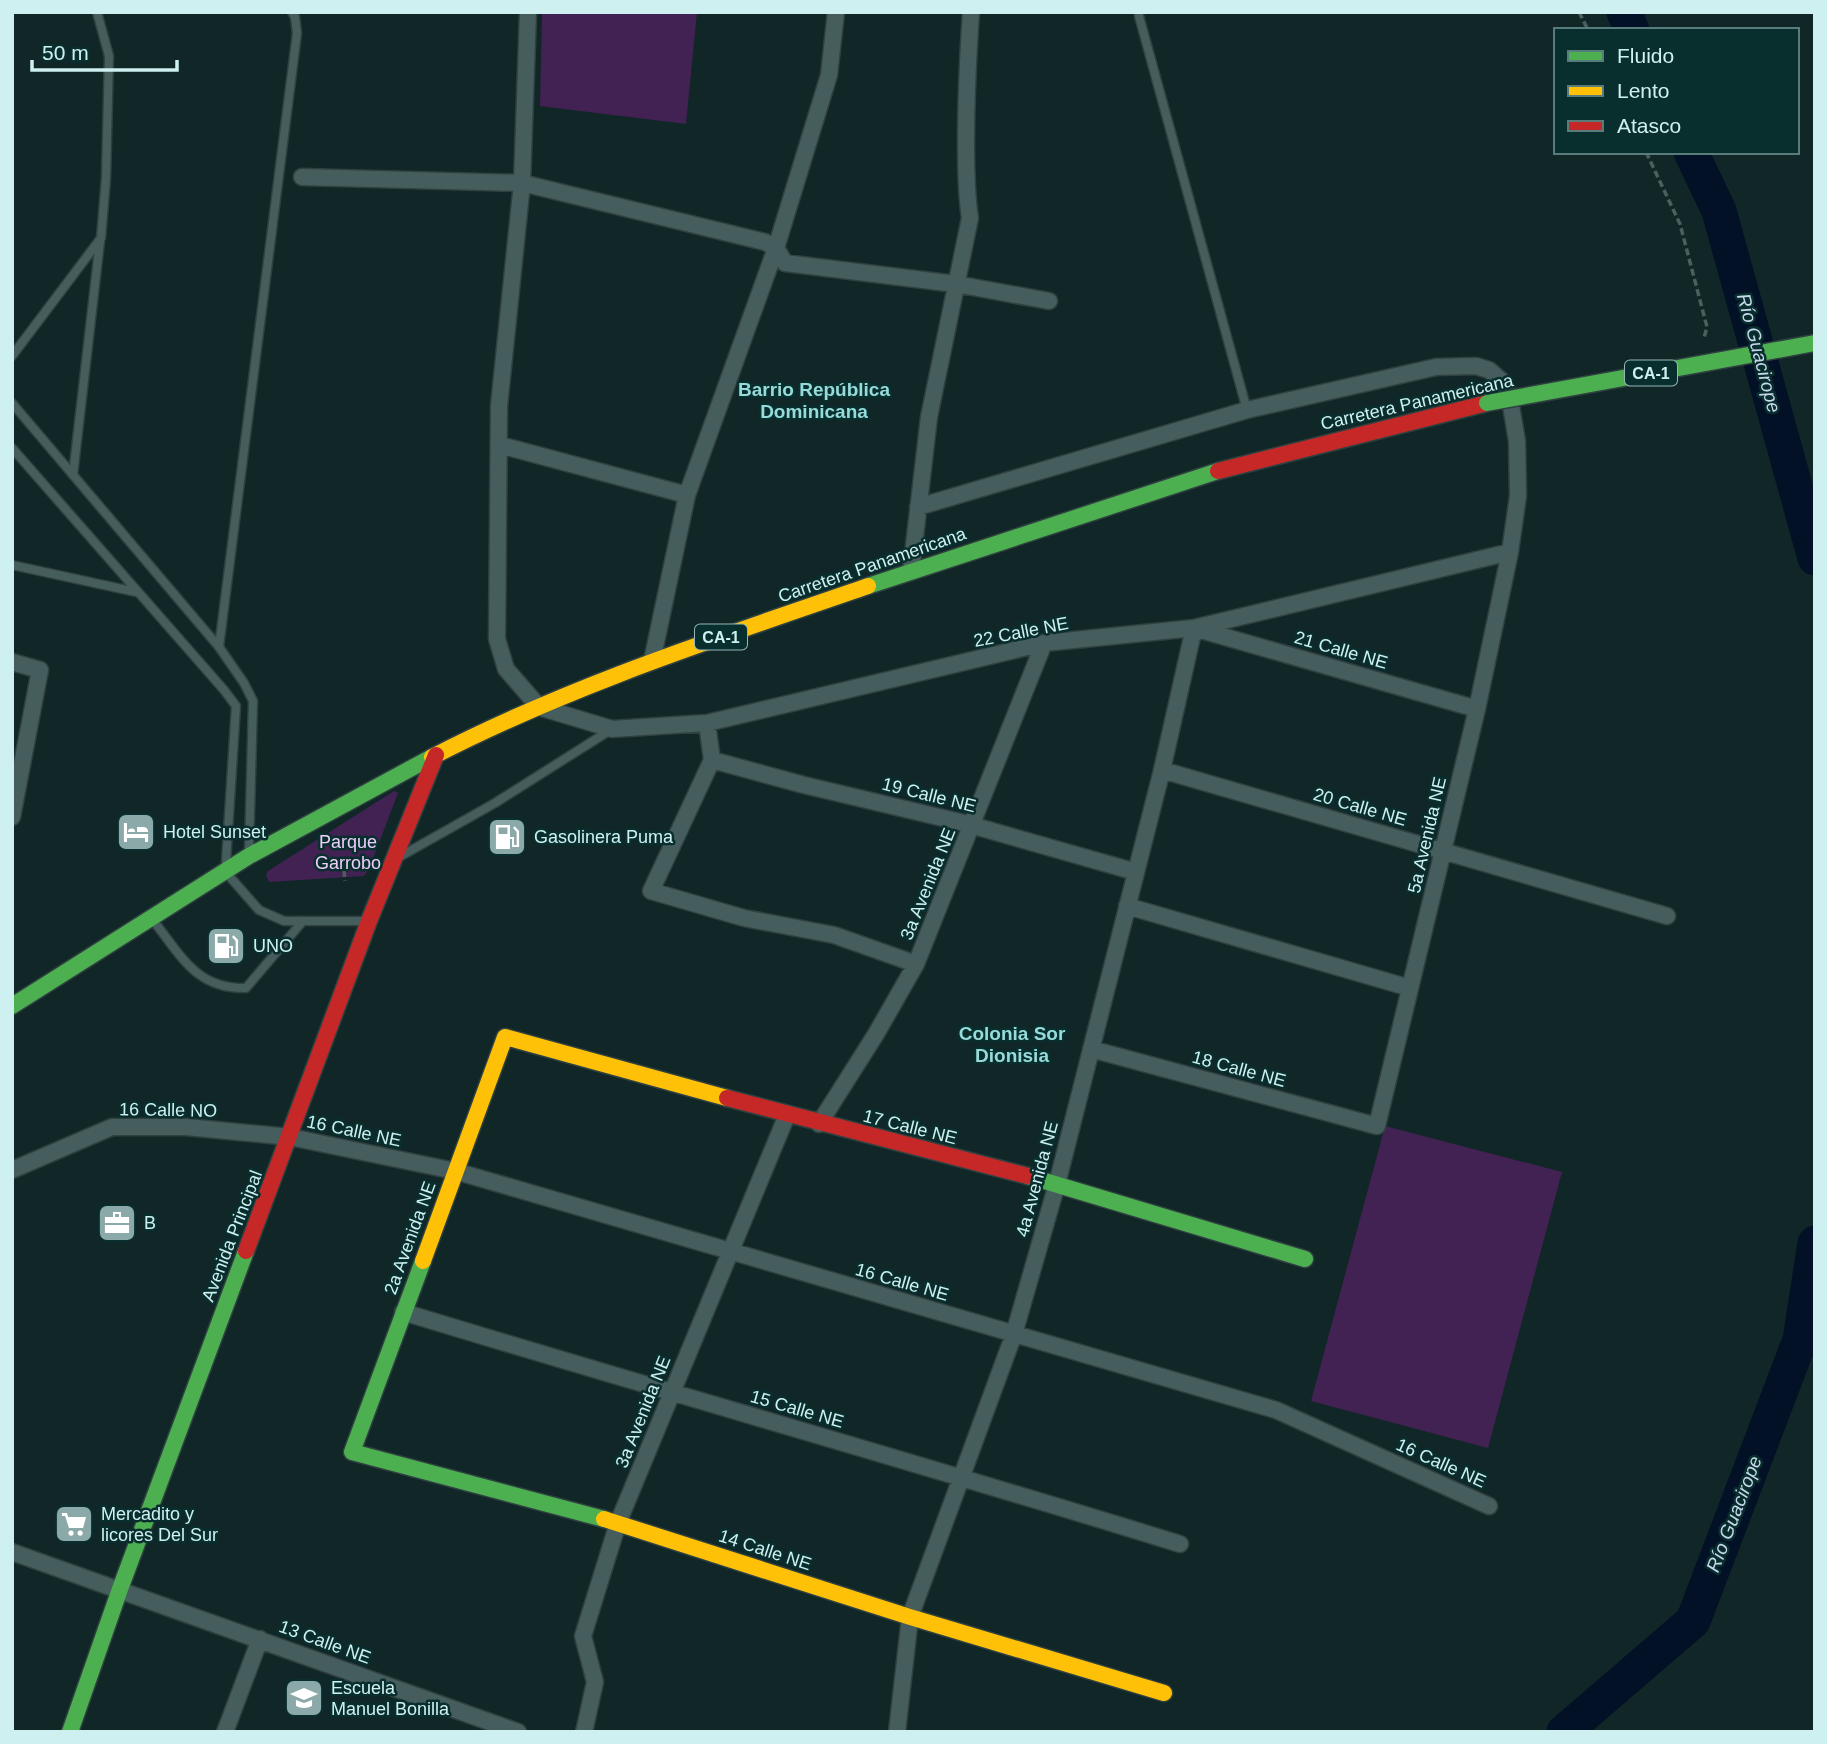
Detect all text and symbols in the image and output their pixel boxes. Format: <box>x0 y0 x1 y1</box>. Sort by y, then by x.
scale bar <box>32 28 177 72</box>
legend <box>1554 28 1799 154</box>
text: 50 m <box>42 41 89 64</box>
text: Fluido <box>1617 44 1674 67</box>
text: Lento <box>1617 79 1670 102</box>
text: Atasco <box>1617 114 1681 137</box>
water label: Río Guacirope <box>1733 291 1785 415</box>
road number: CA-1 <box>1625 360 1677 386</box>
street label: Carretera Panamericana <box>1319 370 1516 434</box>
district label: Barrio República Dominicana <box>738 379 890 422</box>
street label: Carretera Panamericana <box>776 523 969 607</box>
street label: 22 Calle NE <box>972 613 1070 651</box>
road number: CA-1 <box>695 624 747 650</box>
street label: 21 Calle NE <box>1292 627 1390 673</box>
street label: 19 Calle NE <box>880 774 978 816</box>
street label: 5a Avenida NE <box>1404 775 1450 895</box>
street label: 20 Calle NE <box>1311 784 1409 830</box>
hotel icon: Hotel Sunset <box>115 811 157 853</box>
fuel station icon: Gasolinera Puma <box>486 816 528 858</box>
place label: Hotel Sunset <box>163 822 266 842</box>
street label: 3a Avenida NE <box>896 825 960 943</box>
place label: Gasolinera Puma <box>534 827 674 847</box>
park label: Parque Garrobo <box>315 832 381 873</box>
fuel station icon: UNO <box>205 925 247 967</box>
place label: UNO <box>253 936 293 956</box>
district label: Colonia Sor Dionisia <box>959 1023 1066 1066</box>
street label: 18 Calle NE <box>1190 1047 1288 1091</box>
street label: 16 Calle NO <box>119 1099 217 1121</box>
street label: 17 Calle NE <box>861 1106 959 1148</box>
street label: 16 Calle NE <box>305 1111 403 1151</box>
street label: 4a Avenida NE <box>1012 1119 1062 1239</box>
street label: Avenida Principal <box>198 1168 266 1304</box>
street label: 2a Avenida NE <box>380 1179 440 1297</box>
office icon: B <box>96 1202 138 1244</box>
place label: B <box>144 1213 156 1233</box>
street label: 16 Calle NE <box>853 1259 951 1305</box>
street label: 3a Avenida NE <box>611 1353 675 1471</box>
street label: 15 Calle NE <box>748 1386 846 1432</box>
street label: 16 Calle NE <box>1393 1434 1489 1492</box>
water label: Río Guacirope <box>1702 1453 1766 1575</box>
supermarket icon: Mercadito y licores Del Sur <box>53 1503 95 1545</box>
place label: Mercadito y licores Del Sur <box>101 1504 218 1545</box>
street label: 14 Calle NE <box>716 1526 814 1574</box>
street label: 13 Calle NE <box>276 1616 374 1668</box>
school or university icon: Escuela Manuel Bonilla <box>283 1677 325 1719</box>
place label: Escuela Manuel Bonilla <box>331 1678 450 1719</box>

